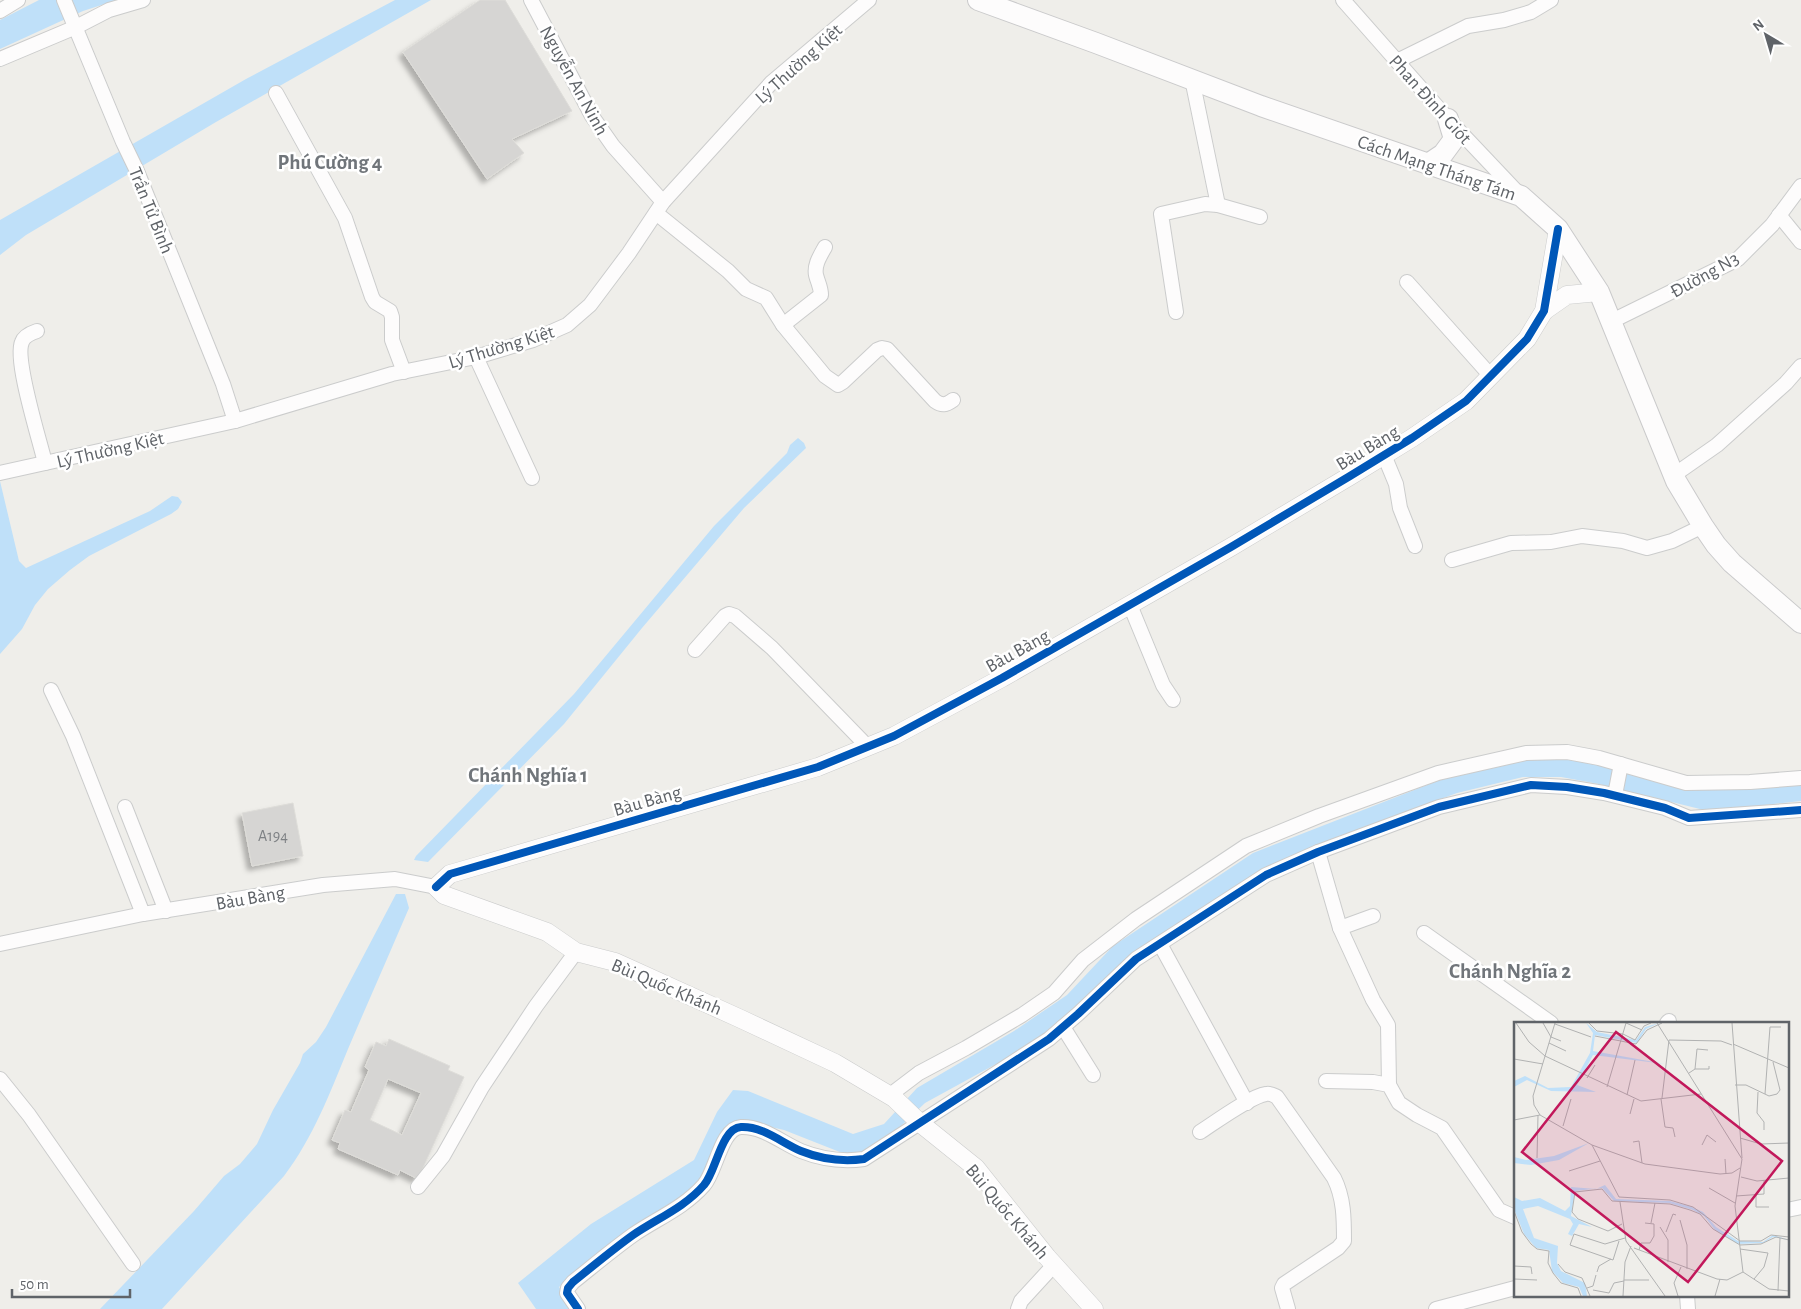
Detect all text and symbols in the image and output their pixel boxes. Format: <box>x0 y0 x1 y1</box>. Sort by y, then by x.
north arrow <box>1741 10 1791 60</box>
text: N <box>1750 17 1767 34</box>
street label: Lý Thường Kiệt <box>752 20 846 108</box>
street label: Nguyễn An Ninh <box>536 22 612 139</box>
street label: Phan Đình Giót <box>1385 52 1475 148</box>
street label: Cách Mạng Tháng Tám <box>1355 132 1518 204</box>
district label: Phú Cường 4 <box>278 152 382 173</box>
street label: Trần Tử Bình <box>125 165 177 256</box>
street label: Đường N3 <box>1667 249 1742 302</box>
street label: Lý Thường Kiệt <box>446 322 557 373</box>
street label: Bàu Bàng <box>1333 422 1403 474</box>
street label: Lý Thường Kiệt <box>55 429 166 472</box>
street label: Bàu Bàng <box>983 626 1053 677</box>
district label: Chánh Nghĩa 1 <box>468 765 588 786</box>
street label: Bàu Bàng <box>611 783 684 820</box>
house number: A194 <box>258 828 288 844</box>
street label: Bàu Bàng <box>214 883 287 914</box>
street label: Bùi Quốc Khánh <box>609 956 724 1019</box>
district label: Chánh Nghĩa 2 <box>1449 961 1571 982</box>
inset map <box>1514 1022 1788 1296</box>
street label: Bùi Quốc Khánh <box>962 1161 1052 1263</box>
scale bar <box>12 1266 130 1298</box>
text: 50 m <box>20 1277 49 1292</box>

